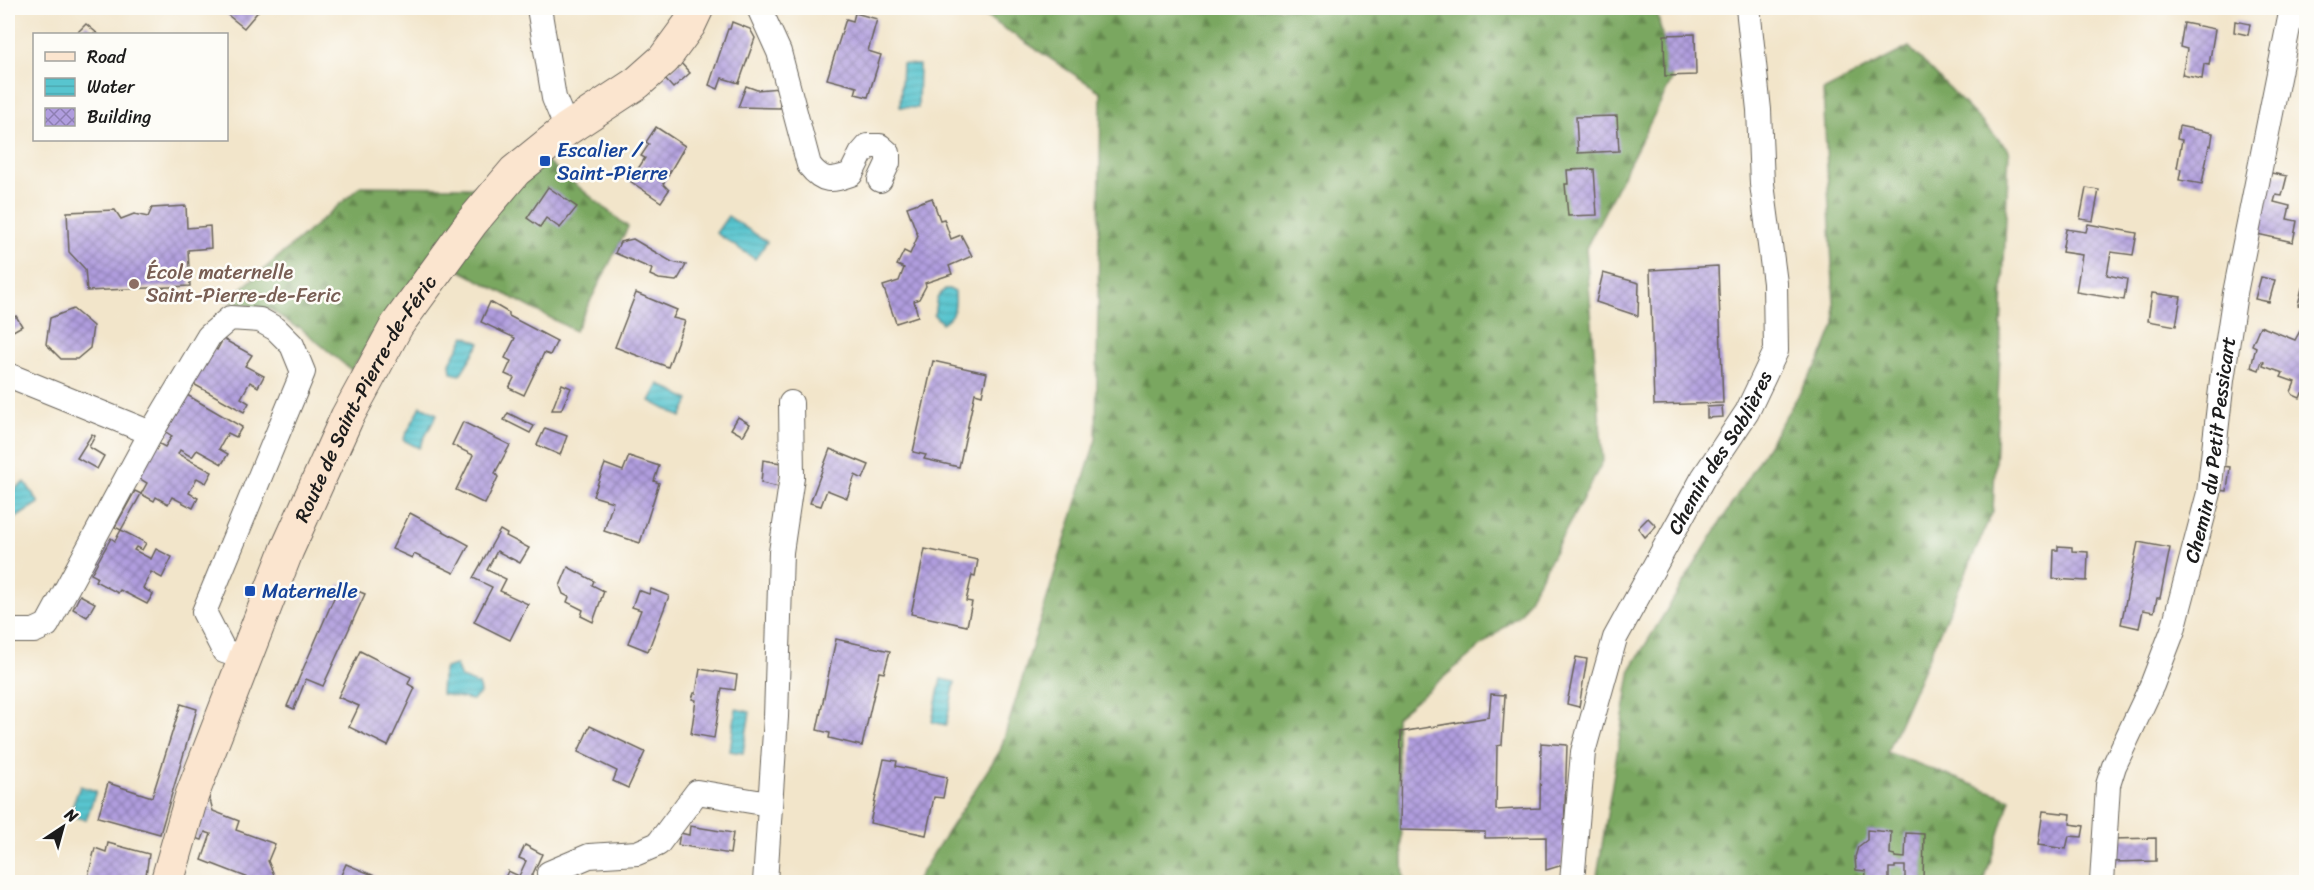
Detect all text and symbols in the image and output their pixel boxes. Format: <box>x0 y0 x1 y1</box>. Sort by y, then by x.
legend <box>33 33 228 141</box>
text: Road <box>87 41 127 73</box>
text: Water <box>87 71 136 103</box>
text: Building <box>87 101 151 133</box>
place label: Escalier / Saint-Pierre <box>557 133 668 191</box>
marker: Escalier / Saint-Pierre <box>538 154 552 168</box>
place label: École maternelle Saint-Pierre-de-Feric <box>146 255 341 313</box>
street label: Route de Saint-Pierre-de-Féric <box>285 267 446 528</box>
marker: École maternelle Saint-Pierre-de-Feric <box>127 277 141 291</box>
street label: Chemin du Petit Pessicart <box>2174 334 2246 567</box>
street label: Chemin des Sablières <box>1658 364 1783 541</box>
place label: Maternelle <box>262 574 358 609</box>
marker: Maternelle <box>243 584 257 598</box>
north arrow <box>33 797 93 857</box>
text: N <box>58 800 85 831</box>

